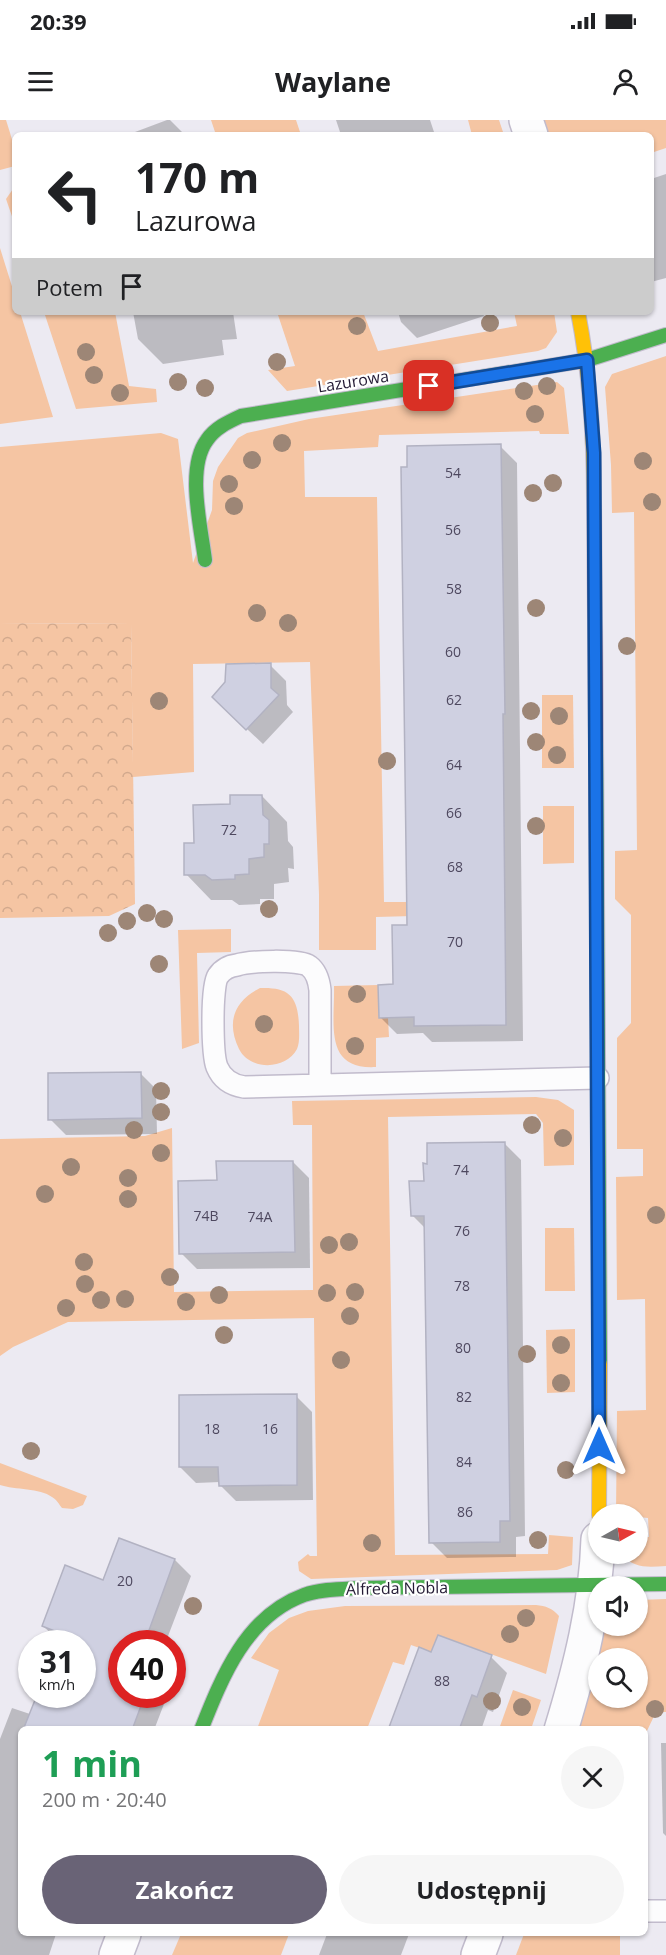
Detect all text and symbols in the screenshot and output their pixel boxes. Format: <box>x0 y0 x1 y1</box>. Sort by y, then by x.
text: 20:39 <box>30 6 87 36</box>
text: Waylane <box>275 63 391 100</box>
icon: menu <box>24 65 57 98</box>
icon: person <box>609 65 642 98</box>
text: 170 m <box>135 148 259 205</box>
icon: left <box>36 156 114 234</box>
text: Lazurowa <box>135 202 257 239</box>
icon: arrive <box>115 270 148 303</box>
text: Potem <box>36 272 103 302</box>
pin <box>403 360 454 411</box>
street label: Lazurowa <box>316 365 390 397</box>
icon: arrive <box>412 369 445 402</box>
house number: 54 <box>445 463 461 482</box>
house number: 56 <box>445 520 461 539</box>
house number: 58 <box>446 579 462 598</box>
house number: 60 <box>445 642 461 661</box>
house number: 62 <box>446 690 462 709</box>
house number: 64 <box>446 755 462 774</box>
house number: 66 <box>446 803 462 822</box>
house number: 72 <box>221 820 237 839</box>
house number: 68 <box>447 857 463 876</box>
house number: 70 <box>447 932 463 951</box>
house number: 74 <box>453 1160 469 1179</box>
house number: 74B <box>193 1206 219 1225</box>
house number: 74A <box>248 1207 273 1226</box>
house number: 76 <box>454 1221 470 1240</box>
house number: 78 <box>454 1276 470 1295</box>
house number: 80 <box>455 1338 471 1357</box>
house number: 82 <box>456 1387 472 1406</box>
position arrow <box>567 1414 631 1478</box>
house number: 18 <box>204 1419 220 1438</box>
house number: 16 <box>262 1419 278 1438</box>
house number: 84 <box>456 1452 472 1471</box>
house number: 86 <box>457 1502 473 1521</box>
north arrow <box>588 1504 648 1564</box>
map controls <box>588 1504 648 1708</box>
house number: 20 <box>117 1571 133 1590</box>
street label: Alfreda Nobla <box>346 1576 448 1600</box>
button: sound <box>588 1576 648 1636</box>
speed limit sign: 40 <box>108 1630 186 1708</box>
text: 31 <box>40 1641 74 1682</box>
button: search <box>588 1648 648 1708</box>
house number: 88 <box>434 1671 450 1690</box>
text: km/h <box>39 1674 75 1694</box>
text: 1 min <box>42 1739 142 1788</box>
button: close <box>561 1746 624 1809</box>
text: 200 m · 20:40 <box>42 1786 167 1813</box>
button: Zakończ <box>42 1855 327 1924</box>
button: Udostępnij <box>339 1855 624 1924</box>

